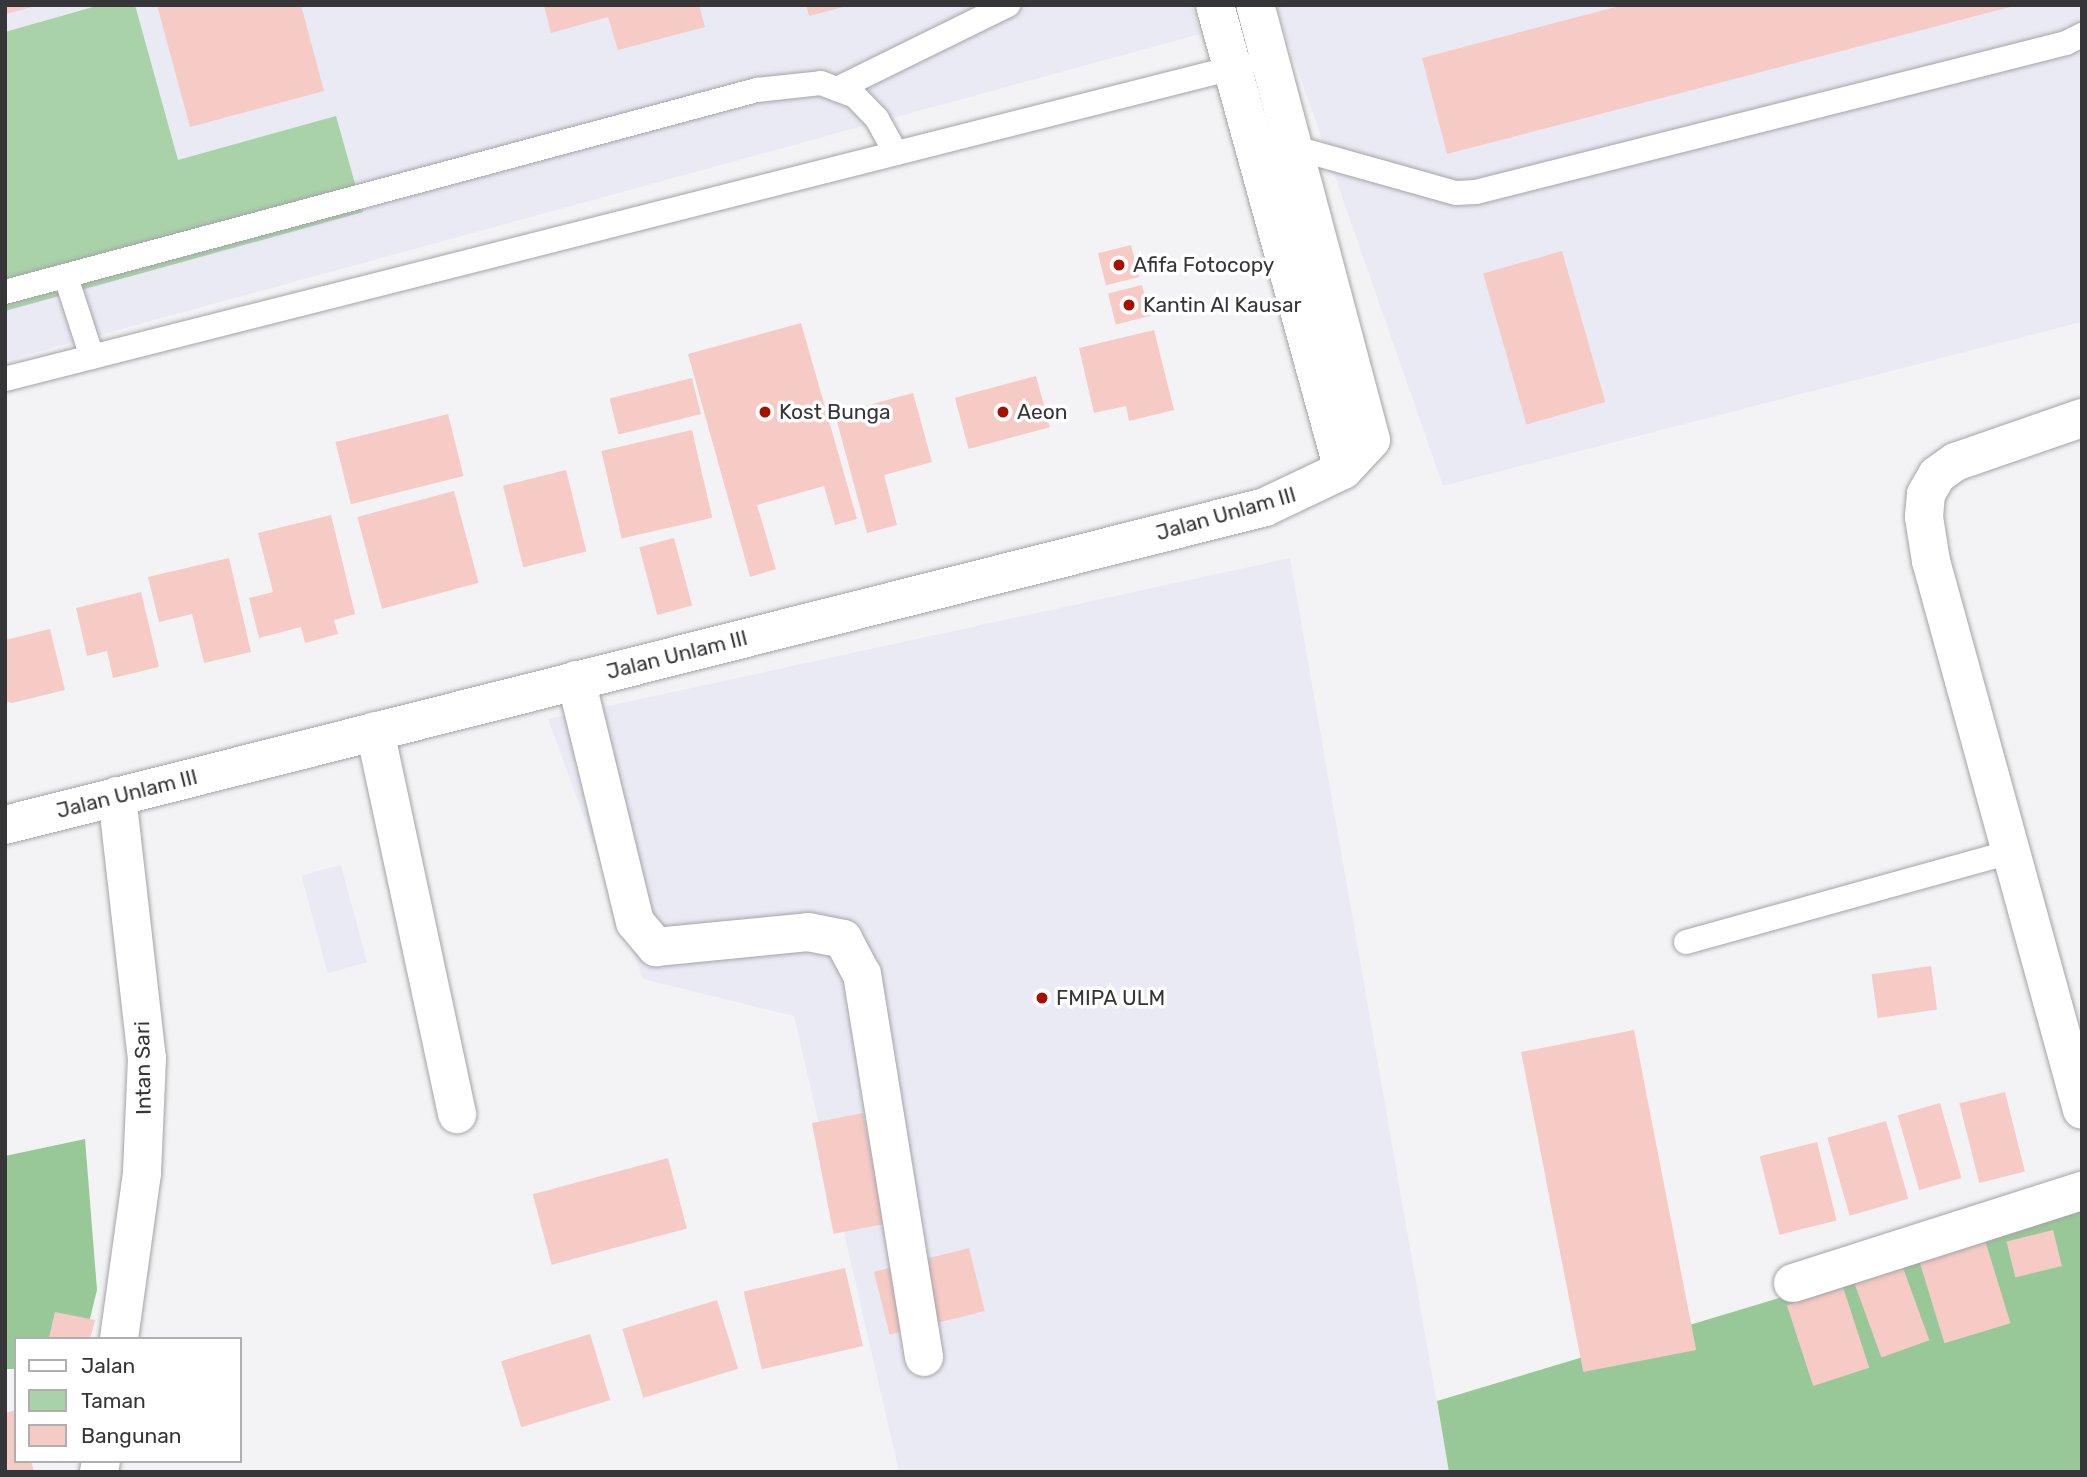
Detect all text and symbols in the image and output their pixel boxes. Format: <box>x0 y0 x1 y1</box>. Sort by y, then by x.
place label: Afifa Fotocopy <box>1133 252 1274 278</box>
marker: Afifa Fotocopy <box>1111 257 1127 273</box>
place label: Kantin Al Kausar <box>1143 292 1302 318</box>
marker: Kantin Al Kausar <box>1121 297 1137 313</box>
place label: Kost Bunga <box>779 399 891 425</box>
place label: Aeon <box>1017 399 1067 425</box>
marker: Kost Bunga <box>757 404 773 420</box>
marker: Aeon <box>995 404 1011 420</box>
street label: Jalan Unlam III <box>1153 482 1299 546</box>
street label: Jalan Unlam III <box>604 625 750 685</box>
street label: Jalan Unlam III <box>54 764 200 824</box>
place label: FMIPA ULM <box>1056 985 1166 1011</box>
marker: FMIPA ULM <box>1034 990 1050 1006</box>
street label: Intan Sari <box>130 1021 156 1115</box>
legend <box>14 1337 242 1463</box>
text: Jalan <box>81 1353 135 1378</box>
text: Taman <box>81 1388 146 1413</box>
text: Bangunan <box>81 1423 182 1448</box>

